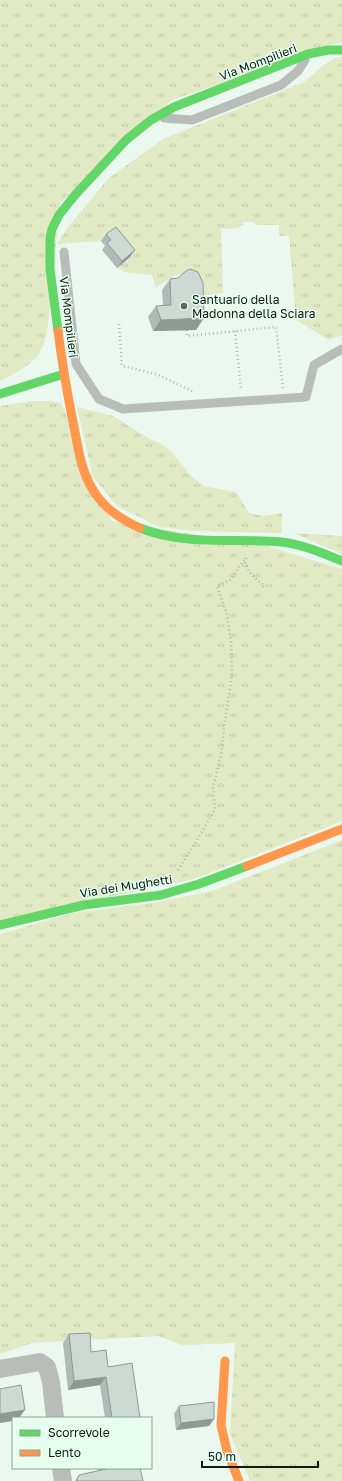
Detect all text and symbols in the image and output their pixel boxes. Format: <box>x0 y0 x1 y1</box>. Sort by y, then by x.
street label: Via Mompilieri <box>217 40 299 84</box>
street label: Via Mompilieri <box>57 276 81 358</box>
place label: Santuario della Madonna della Sciara <box>192 292 316 321</box>
marker: Santuario della Madonna della Sciara <box>179 301 189 311</box>
street label: Via dei Mughetti <box>79 871 173 901</box>
legend <box>12 1417 152 1469</box>
text: Scorrevole <box>48 1425 110 1440</box>
scale bar <box>202 1443 318 1469</box>
text: Lento <box>48 1445 81 1460</box>
text: 50 m <box>208 1449 236 1464</box>

